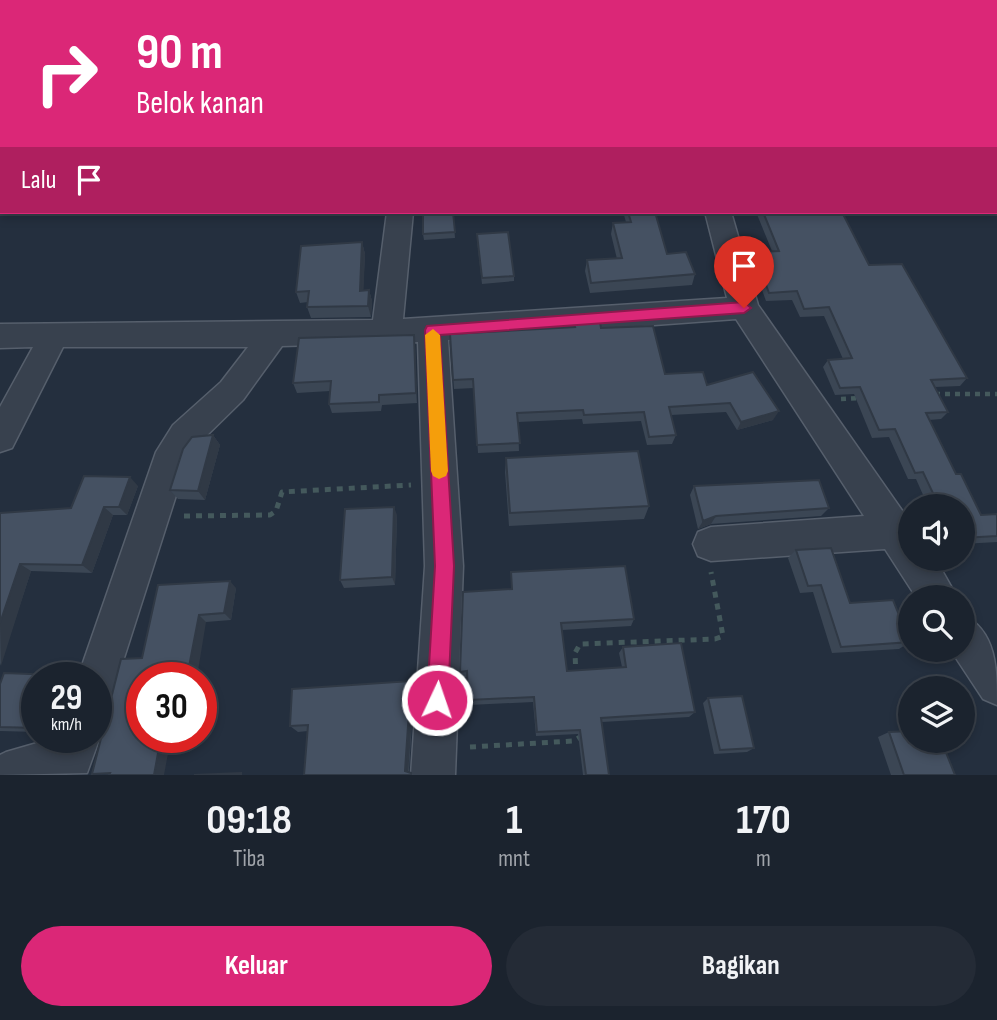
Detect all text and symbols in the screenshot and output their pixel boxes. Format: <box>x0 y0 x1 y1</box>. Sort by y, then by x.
text: 90 m <box>136 24 223 83</box>
icon: right <box>21 28 112 119</box>
text: Belok kanan <box>136 84 264 123</box>
icon: arrive <box>70 161 108 199</box>
text: Lalu <box>21 165 56 196</box>
pin <box>714 236 774 308</box>
icon: arrive <box>725 247 763 285</box>
map controls <box>898 494 975 753</box>
button: sound <box>898 494 975 571</box>
button: search <box>898 585 975 662</box>
speed limit sign: 30 <box>126 662 217 753</box>
position arrow <box>400 663 474 737</box>
button: layers <box>898 676 975 753</box>
text: 29 <box>51 677 82 720</box>
text: km/h <box>51 714 82 735</box>
text: 09:18 <box>206 795 292 846</box>
text: 1 <box>506 795 522 846</box>
text: 170 <box>736 795 791 846</box>
text: Tiba <box>233 845 265 873</box>
text: mnt <box>498 845 530 873</box>
text: m <box>756 845 771 873</box>
button: Keluar <box>21 926 492 1006</box>
button: Bagikan <box>506 926 976 1006</box>

